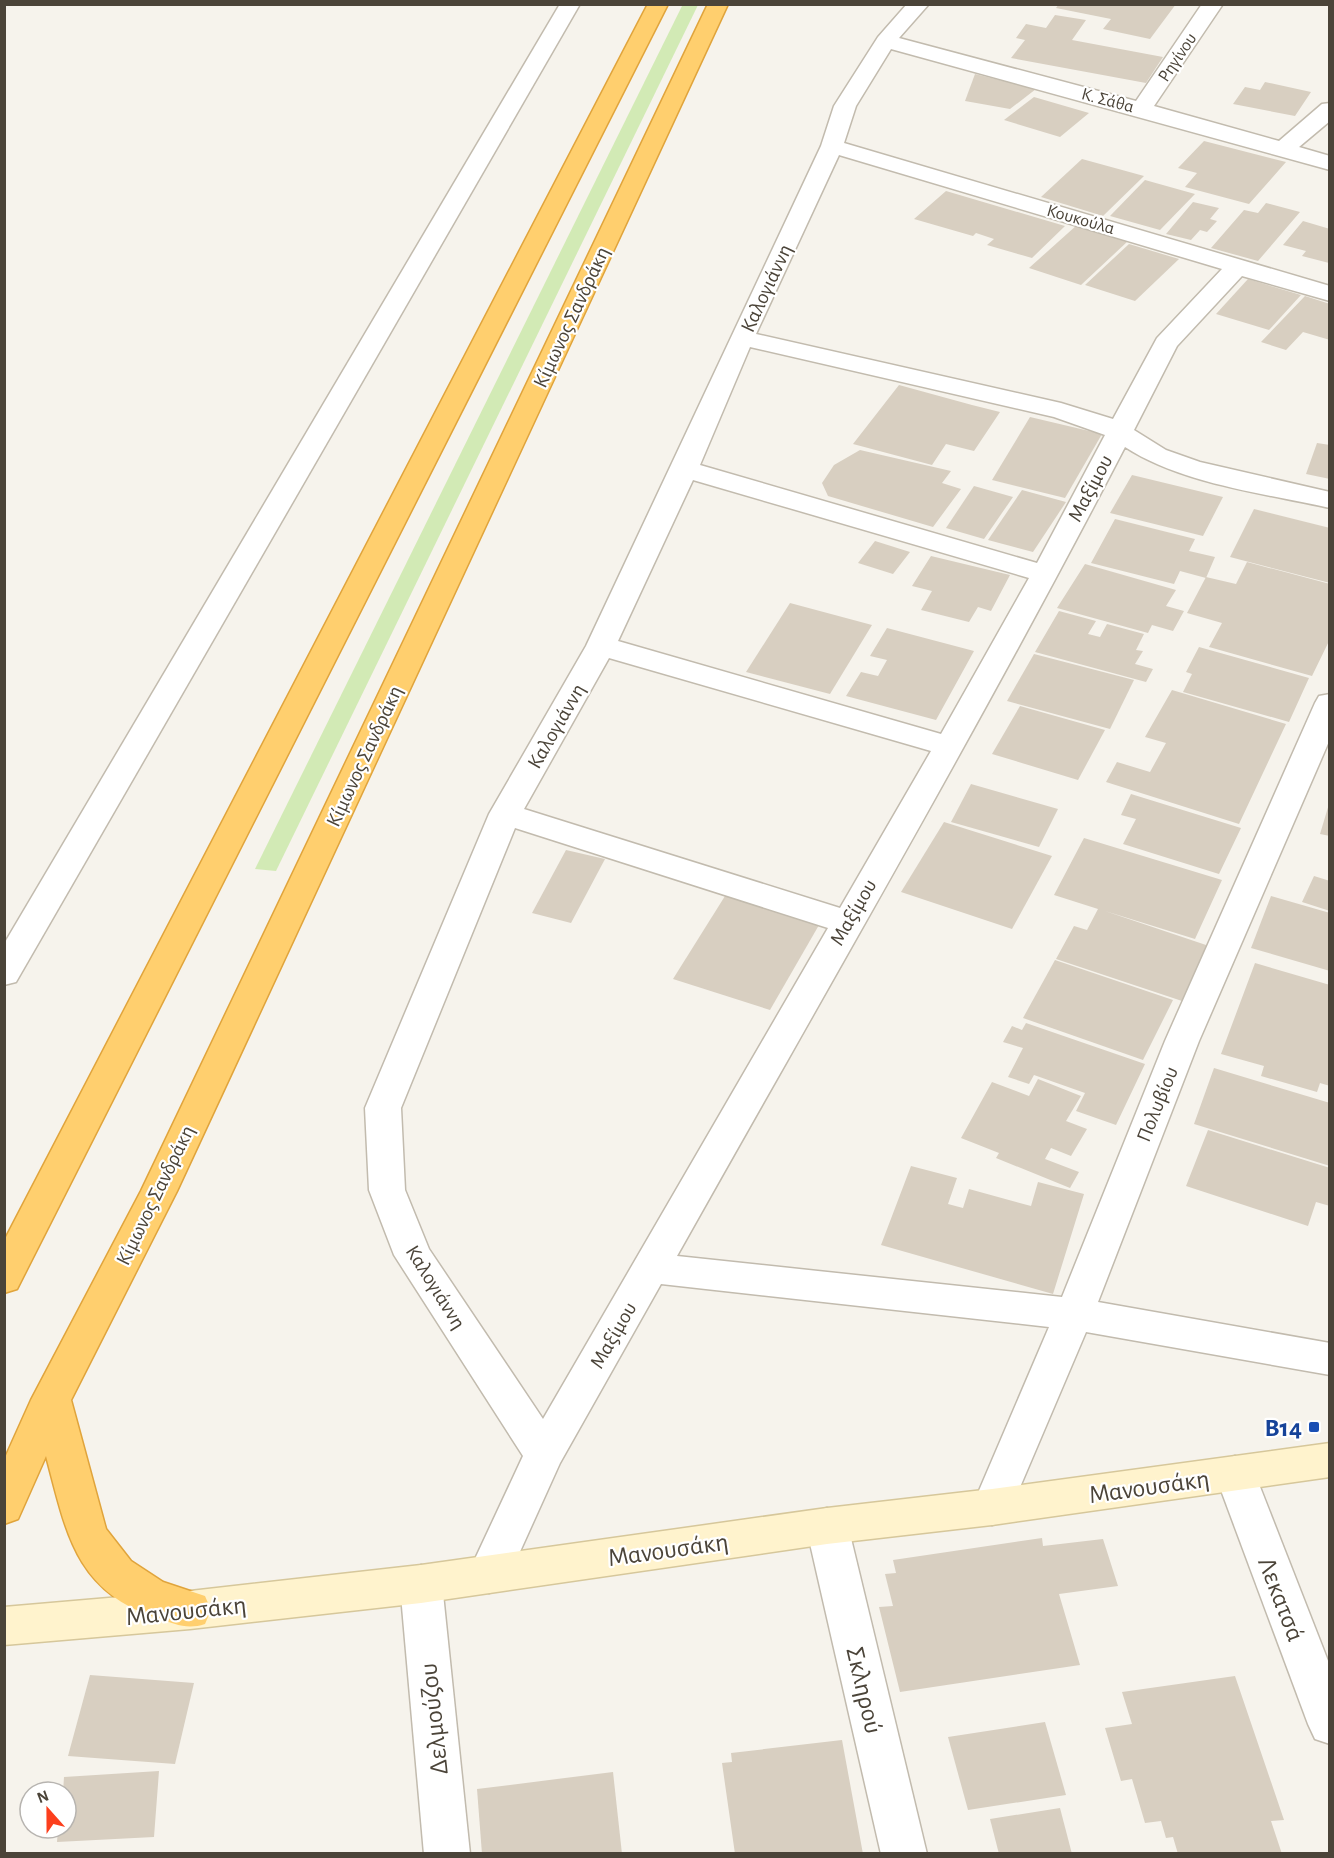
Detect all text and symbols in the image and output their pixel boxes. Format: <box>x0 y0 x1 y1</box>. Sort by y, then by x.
street label: Ρηγίνου <box>1154 29 1201 85</box>
street label: Κ. Σάθα <box>1080 85 1136 117</box>
street label: Κουκούλα <box>1045 202 1117 238</box>
street label: Καλογιάννη <box>737 241 796 335</box>
street label: Κίμωνος Σανδράκη <box>530 244 613 391</box>
street label: Μαξίμου <box>1064 451 1118 526</box>
street label: Καλογιάννη <box>524 680 589 772</box>
street label: Κίμωνος Σανδράκη <box>323 683 406 830</box>
street label: Μαξίμου <box>826 876 882 949</box>
street label: Πολυβίου <box>1133 1064 1182 1145</box>
street label: Κίμωνος Σανδράκη <box>113 1122 198 1268</box>
street label: Καλογιάννη <box>402 1242 469 1333</box>
street label: Μαξίμου <box>586 1299 642 1372</box>
place label: Β14 <box>1265 1415 1302 1441</box>
marker: Β14 <box>1307 1420 1321 1434</box>
street label: Μανουσάκη <box>1087 1466 1211 1508</box>
street label: Μανουσάκη <box>606 1529 730 1571</box>
street label: Λεκατσά <box>1253 1554 1309 1645</box>
street label: Μανουσάκη <box>124 1592 248 1630</box>
street label: Σκληρού <box>841 1644 887 1736</box>
street label: Δελμούζου <box>415 1662 453 1776</box>
north arrow <box>18 1780 78 1840</box>
text: N <box>35 1787 51 1806</box>

